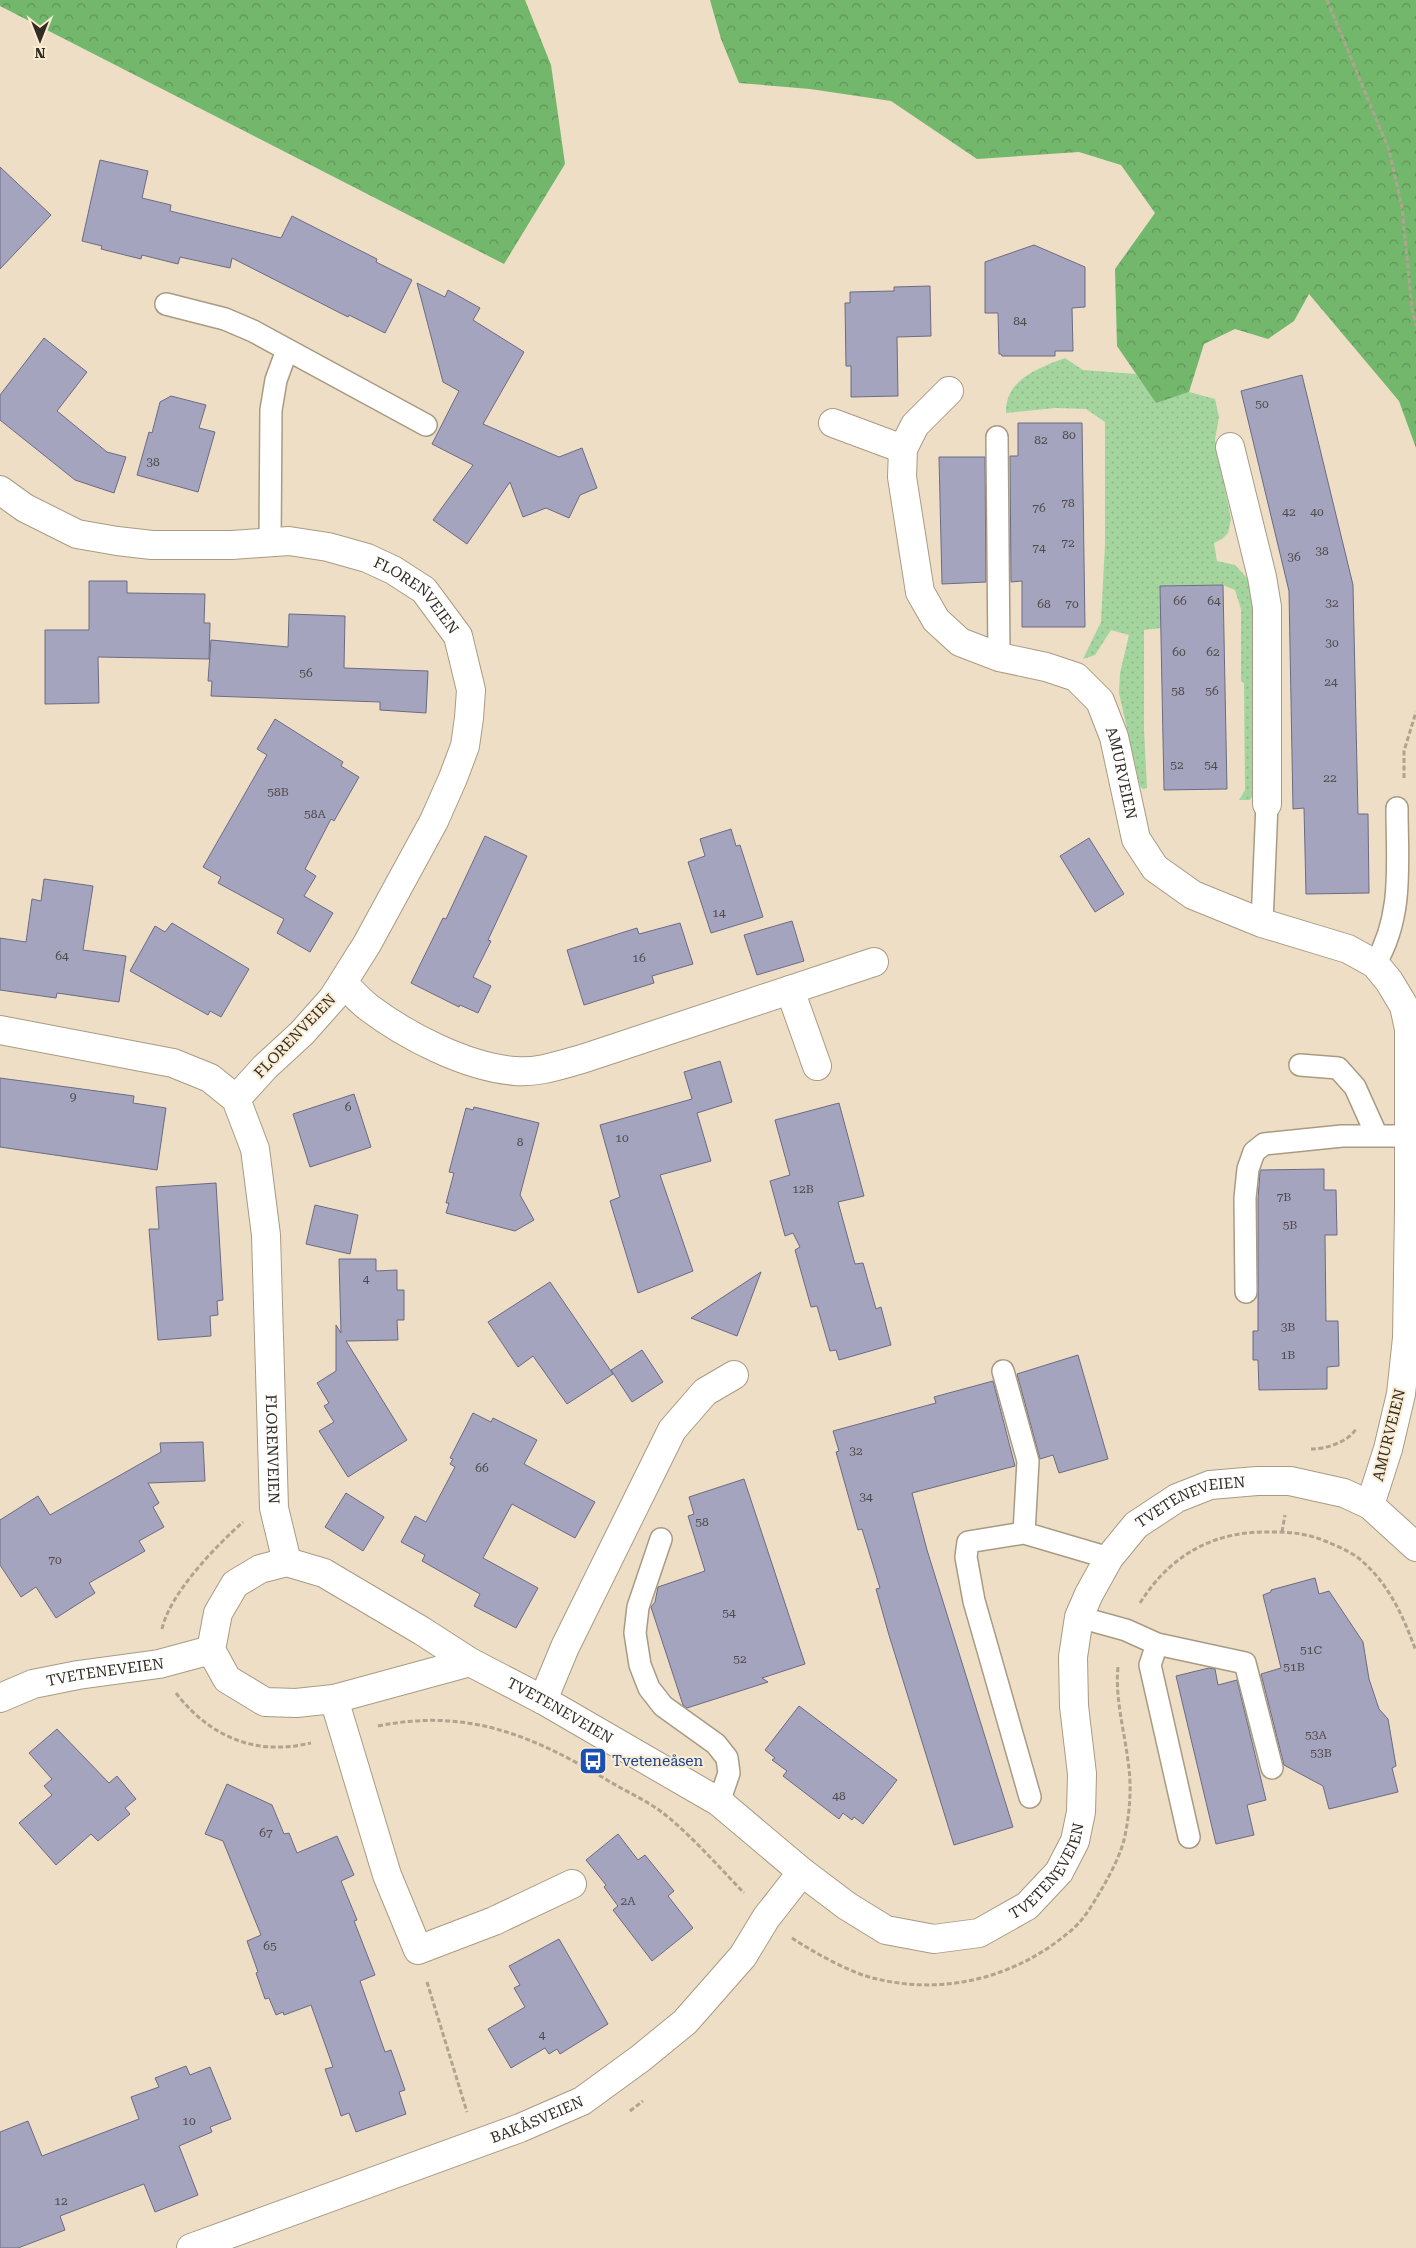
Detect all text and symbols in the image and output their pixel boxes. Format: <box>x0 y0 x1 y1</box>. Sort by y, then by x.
north arrow <box>15 15 65 65</box>
text: N <box>34 45 45 61</box>
house number: 84 <box>1013 314 1027 328</box>
house number: 50 <box>1255 397 1269 411</box>
house number: 80 <box>1062 428 1076 442</box>
house number: 82 <box>1034 433 1048 447</box>
house number: 38 <box>146 455 160 469</box>
house number: 78 <box>1061 496 1075 510</box>
house number: 76 <box>1032 501 1046 515</box>
house number: 42 <box>1282 505 1296 519</box>
house number: 40 <box>1310 505 1324 519</box>
house number: 72 <box>1061 536 1075 550</box>
house number: 74 <box>1032 541 1046 555</box>
house number: 38 <box>1315 544 1329 558</box>
house number: 36 <box>1287 550 1301 564</box>
street label: FLORENVEIEN <box>371 553 462 638</box>
house number: 66 <box>1173 594 1187 608</box>
house number: 64 <box>1207 594 1221 608</box>
house number: 32 <box>1325 596 1339 610</box>
house number: 68 <box>1037 597 1051 611</box>
house number: 70 <box>1065 597 1079 611</box>
house number: 30 <box>1325 636 1339 650</box>
house number: 60 <box>1172 645 1186 659</box>
house number: 62 <box>1206 645 1220 659</box>
house number: 56 <box>299 666 313 680</box>
house number: 24 <box>1324 675 1338 689</box>
house number: 58 <box>1171 684 1185 698</box>
house number: 56 <box>1205 684 1219 698</box>
street label: AMURVEIEN <box>1102 724 1141 821</box>
house number: 52 <box>1170 758 1184 772</box>
house number: 54 <box>1204 758 1218 772</box>
house number: 22 <box>1323 771 1337 785</box>
house number: 58B <box>267 785 289 799</box>
house number: 58A <box>304 807 327 821</box>
house number: 14 <box>712 906 726 920</box>
house number: 64 <box>55 949 69 963</box>
house number: 16 <box>632 951 646 965</box>
street label: FLORENVEIEN <box>250 990 340 1082</box>
house number: 9 <box>70 1090 77 1104</box>
house number: 6 <box>345 1100 352 1114</box>
house number: 10 <box>615 1131 629 1145</box>
house number: 8 <box>517 1135 524 1149</box>
house number: 12B <box>792 1182 814 1196</box>
house number: 7B <box>1277 1190 1291 1204</box>
house number: 5B <box>1283 1218 1297 1232</box>
house number: 4 <box>363 1272 370 1286</box>
house number: 3B <box>1281 1320 1295 1334</box>
house number: 1B <box>1281 1348 1295 1362</box>
street label: AMURVEIEN <box>1369 1387 1409 1483</box>
street label: FLORENVEIEN <box>262 1394 283 1504</box>
house number: 32 <box>849 1444 863 1458</box>
house number: 66 <box>475 1461 489 1475</box>
street label: TVETENEVEIEN <box>1132 1473 1246 1532</box>
house number: 34 <box>859 1490 873 1504</box>
house number: 58 <box>695 1515 709 1529</box>
house number: 70 <box>48 1553 62 1567</box>
house number: 54 <box>722 1606 736 1620</box>
house number: 51C <box>1300 1643 1322 1657</box>
house number: 52 <box>733 1652 747 1666</box>
street label: TVETENEVEIEN <box>45 1654 165 1690</box>
house number: 51B <box>1283 1660 1305 1674</box>
street label: TVETENEVEIEN <box>504 1674 616 1748</box>
house number: 53A <box>1305 1728 1328 1742</box>
bus stop icon: Tveteneåsen <box>578 1746 608 1776</box>
house number: 53B <box>1310 1746 1332 1760</box>
place label: Tveteneåsen <box>612 1752 704 1770</box>
house number: 48 <box>832 1789 846 1803</box>
street label: TVETENEVEIEN <box>1006 1821 1088 1923</box>
house number: 67 <box>259 1826 273 1840</box>
house number: 2A <box>620 1894 636 1908</box>
house number: 65 <box>263 1939 277 1953</box>
house number: 4 <box>539 2028 546 2042</box>
street label: BAKÅSVEIEN <box>488 2092 586 2147</box>
house number: 10 <box>182 2114 196 2128</box>
house number: 12 <box>54 2194 68 2208</box>

